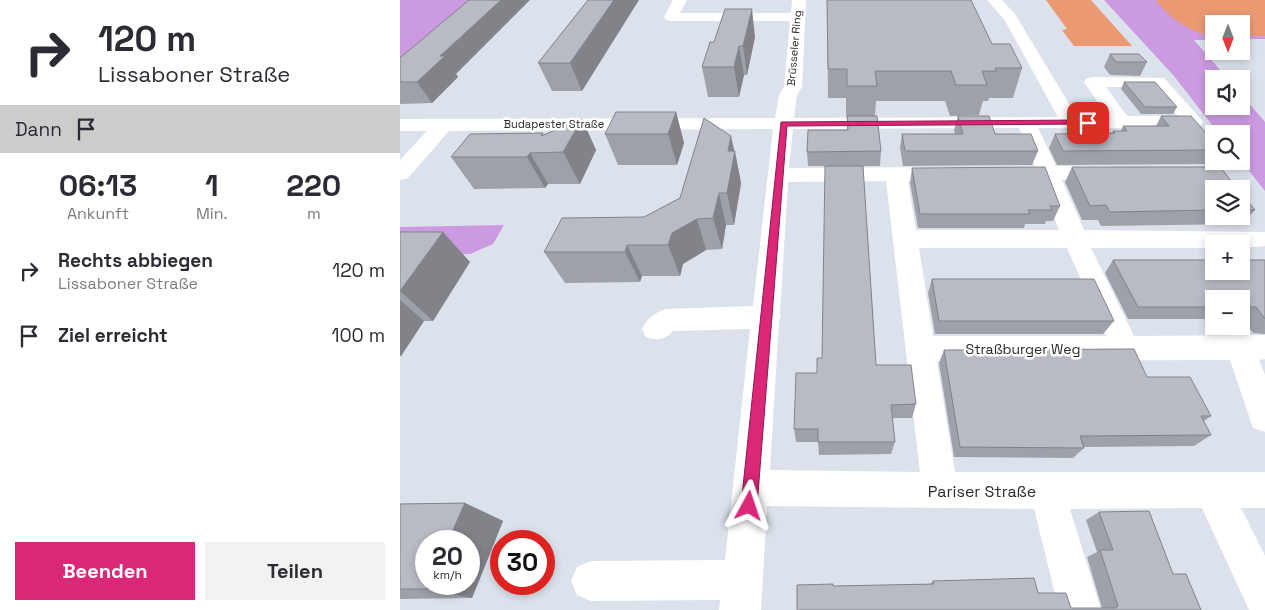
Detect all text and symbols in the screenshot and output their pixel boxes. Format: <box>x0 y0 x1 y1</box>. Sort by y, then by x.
street label: Brüsseler Ring <box>784 10 804 86</box>
north arrow <box>1205 15 1250 60</box>
map controls <box>1205 15 1250 335</box>
text: 120 m <box>98 17 196 61</box>
icon: right <box>15 20 80 85</box>
text: Lissaboner Straße <box>98 60 290 88</box>
button: sound <box>1205 70 1250 115</box>
pin <box>1067 102 1109 144</box>
icon: arrive <box>1074 109 1102 137</box>
icon: arrive <box>72 115 100 143</box>
text: Dann <box>15 117 62 142</box>
street label: Budapester Straße <box>504 117 604 131</box>
button: search <box>1205 125 1250 170</box>
text: 06:13 <box>59 166 137 205</box>
text: 1 <box>205 166 219 205</box>
text: 220 <box>286 166 341 205</box>
button: layers <box>1205 180 1250 225</box>
text: Ankunft <box>67 203 129 224</box>
text: Min. <box>196 203 228 224</box>
text: m <box>307 203 321 224</box>
button: + <box>1205 235 1250 280</box>
text: Rechts abbiegen <box>58 248 213 273</box>
icon: right <box>15 257 43 285</box>
text: 120 m <box>332 258 385 283</box>
text: Lissaboner Straße <box>58 273 198 294</box>
button: − <box>1205 290 1250 335</box>
icon: arrive <box>15 322 43 350</box>
text: Ziel erreicht <box>58 323 168 348</box>
text: 100 m <box>331 323 385 348</box>
street label: Straßburger Weg <box>966 340 1080 358</box>
position arrow <box>722 479 774 531</box>
street label: Pariser Straße <box>928 481 1036 502</box>
speed limit sign: 30 <box>490 530 555 595</box>
text: 20 <box>432 540 463 572</box>
button: Beenden <box>15 542 195 600</box>
button: Teilen <box>205 542 385 600</box>
text: km/h <box>433 567 462 583</box>

